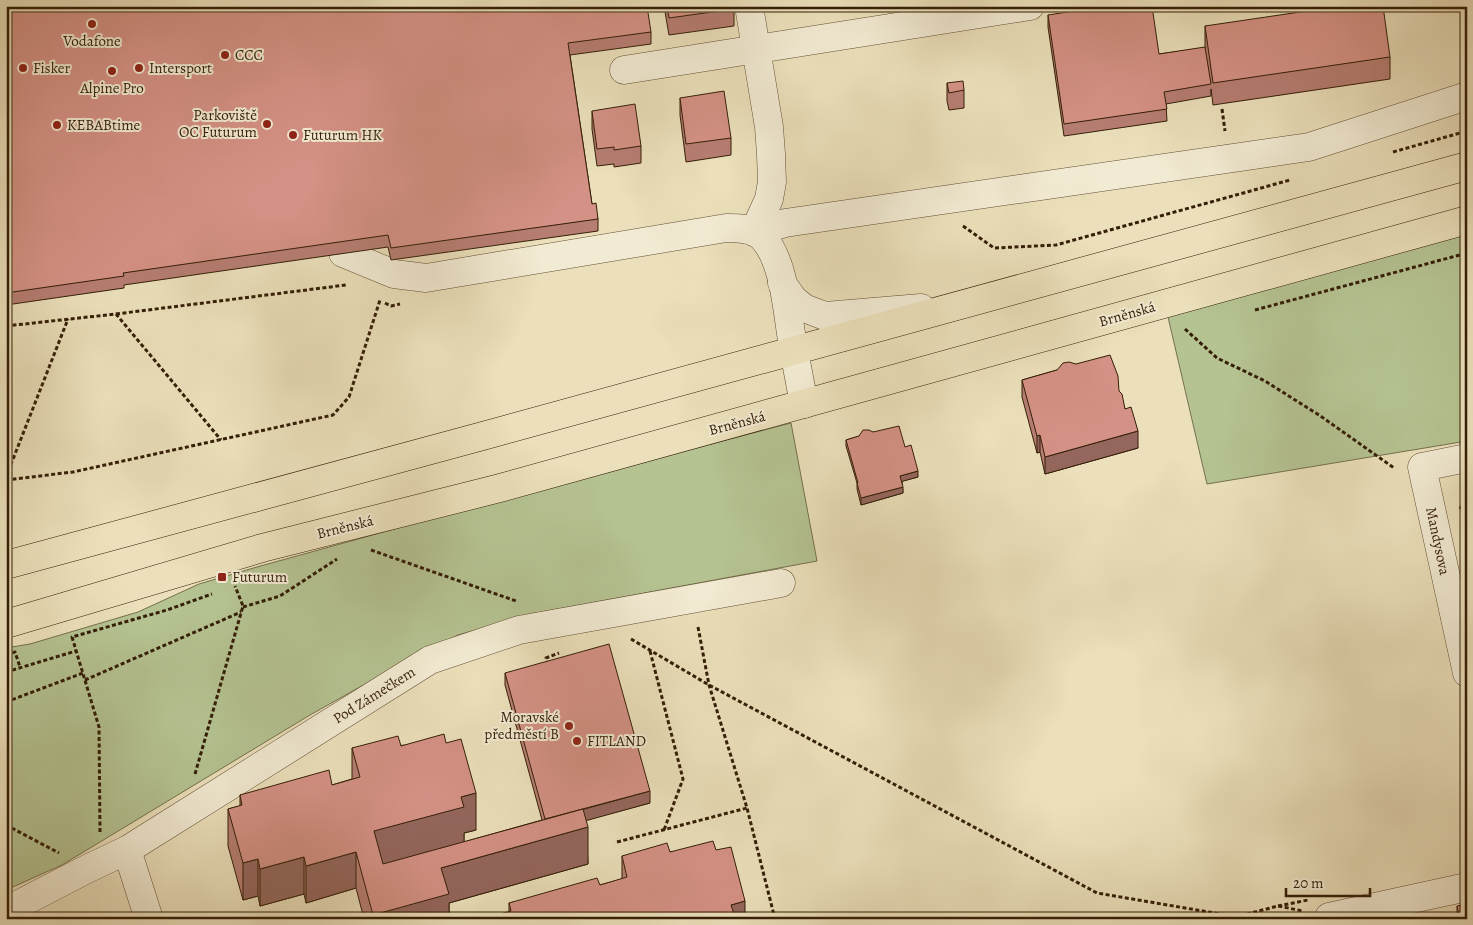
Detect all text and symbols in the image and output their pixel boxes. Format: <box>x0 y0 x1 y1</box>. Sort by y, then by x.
marker: Vodafone <box>86 18 98 30</box>
place label: Vodafone <box>62 31 121 51</box>
place label: CCC <box>235 45 263 65</box>
marker: CCC <box>219 49 231 61</box>
place label: Fisker <box>33 58 71 78</box>
place label: Intersport <box>149 58 212 78</box>
marker: Fisker <box>17 62 29 74</box>
marker: Intersport <box>133 62 145 74</box>
marker: Alpine Pro <box>106 65 118 77</box>
place label: Alpine Pro <box>79 78 144 98</box>
place label: Parkoviště OC Futurum <box>179 105 258 142</box>
place label: KEBABtime <box>67 115 141 135</box>
marker: Parkoviště OC Futurum <box>261 118 273 130</box>
marker: KEBABtime <box>51 119 63 131</box>
place label: Futurum HK <box>303 125 382 145</box>
marker: Futurum HK <box>287 129 299 141</box>
street label: Brněnská <box>1096 296 1158 332</box>
street label: Brněnská <box>706 406 768 440</box>
street label: Mandysova <box>1421 505 1455 577</box>
street label: Brněnská <box>314 510 376 544</box>
place label: Futurum <box>232 567 288 587</box>
marker: Futurum <box>216 571 228 583</box>
street label: Pod Zámečkem <box>329 661 419 728</box>
place label: Moravské předměstí B <box>484 707 559 744</box>
marker: Moravské předměstí B <box>563 720 575 732</box>
place label: FITLAND <box>587 731 646 751</box>
marker: FITLAND <box>571 735 583 747</box>
scale bar <box>1286 865 1369 897</box>
text: 20 m <box>1293 873 1324 893</box>

